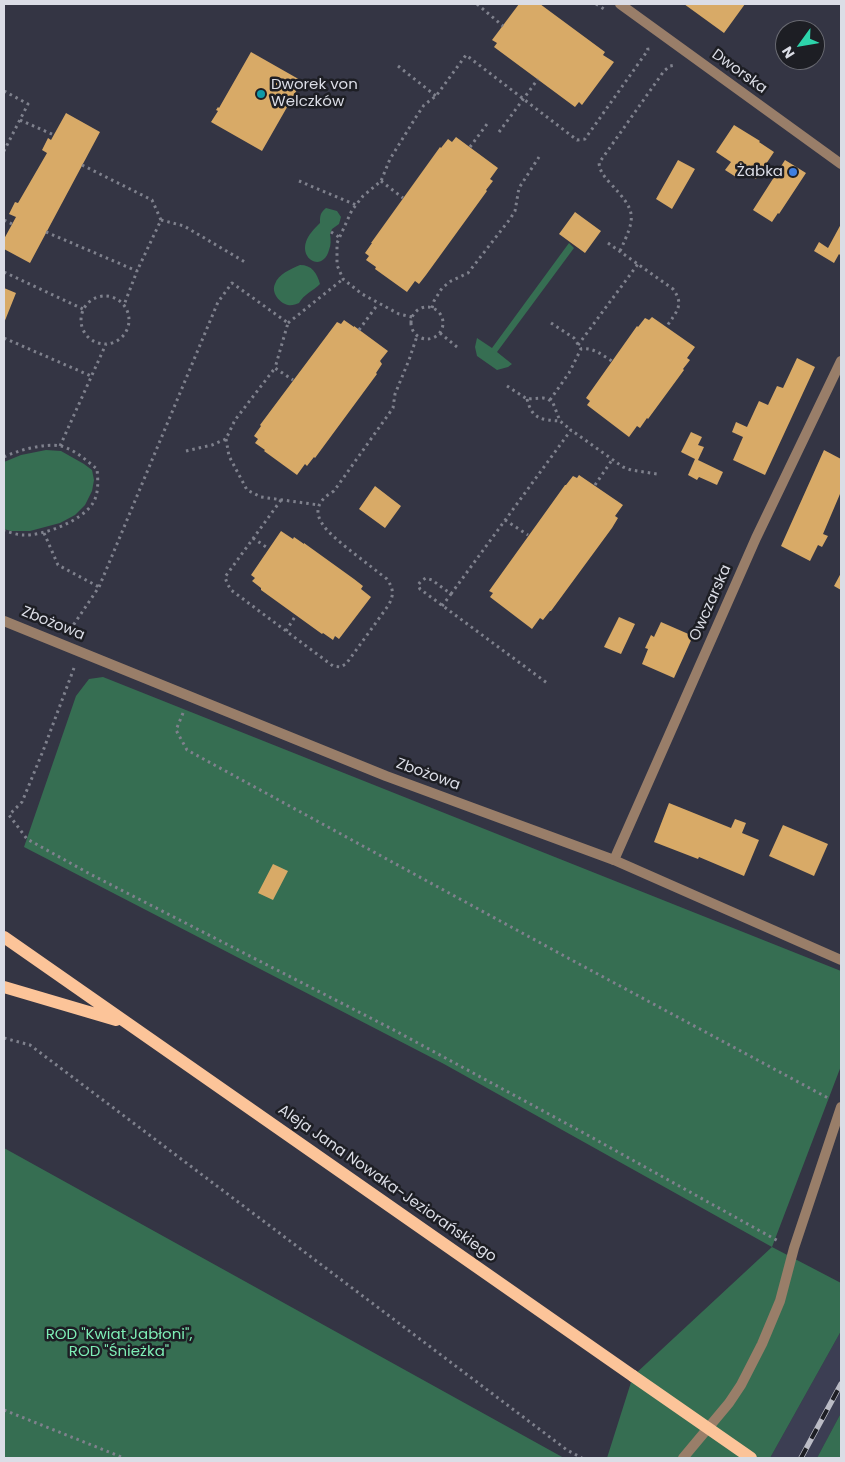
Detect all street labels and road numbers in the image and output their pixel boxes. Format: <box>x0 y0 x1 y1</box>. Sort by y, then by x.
street label: Dworska <box>708 46 770 98</box>
street label: Owczarska <box>686 562 736 644</box>
street label: Zbożowa <box>19 603 87 645</box>
street label: Zbożowa <box>394 755 462 795</box>
street label: Aleja Jana Nowaka-Jeziorańskiego <box>274 1101 500 1267</box>

